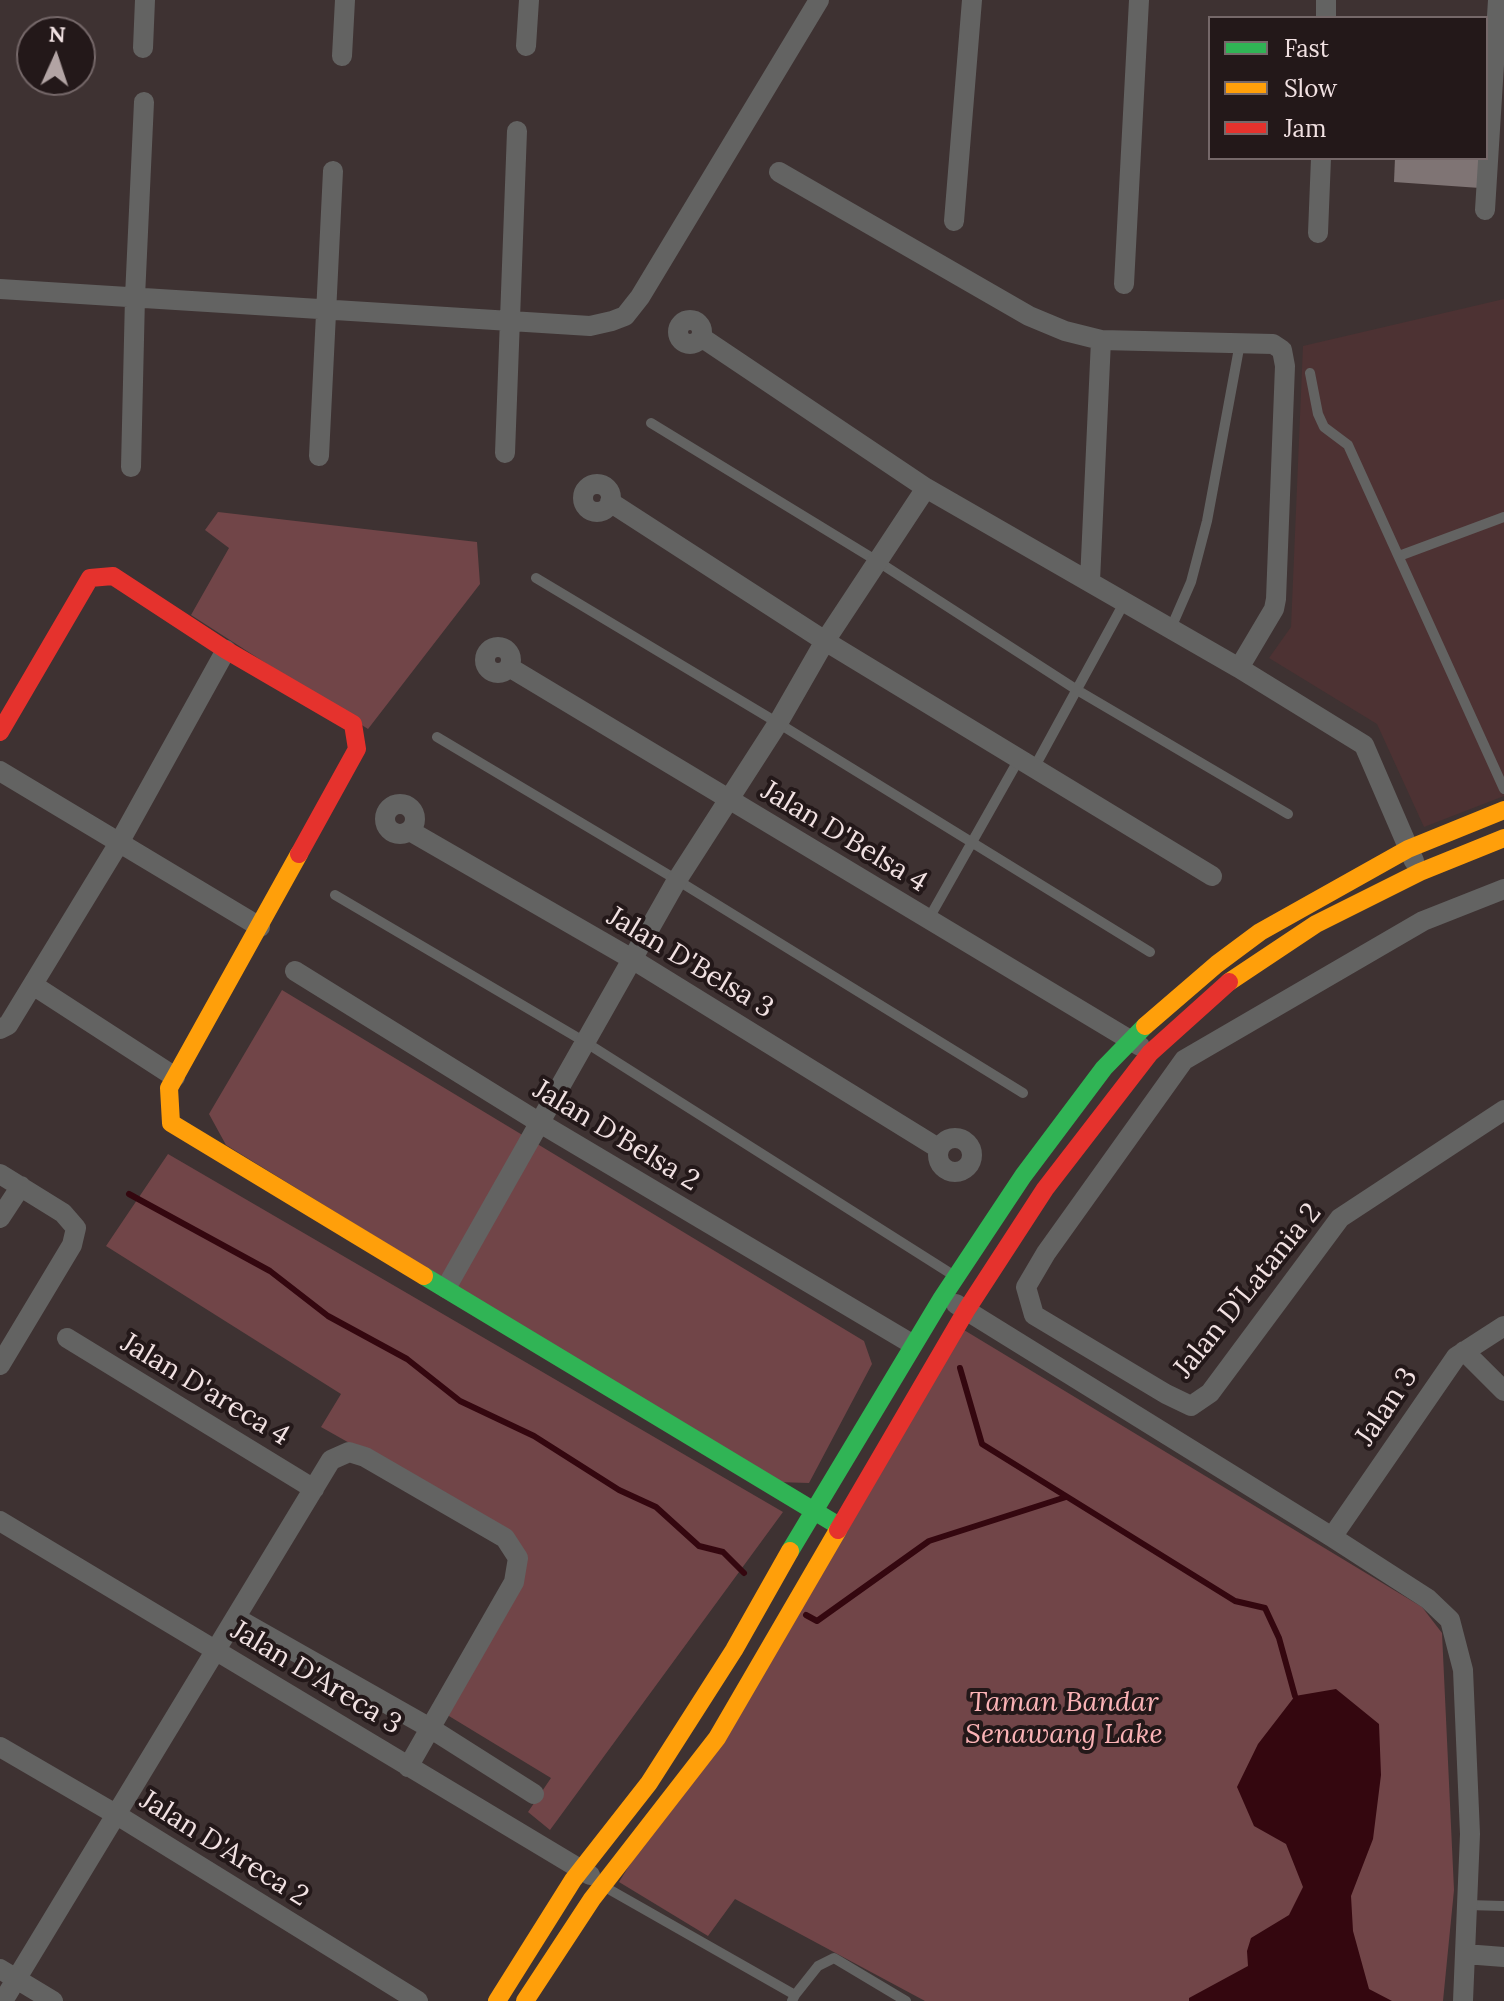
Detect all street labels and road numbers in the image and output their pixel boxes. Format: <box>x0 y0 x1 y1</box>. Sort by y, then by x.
street label: Jalan D'Belsa 4 <box>755 774 933 900</box>
street label: Jalan D'Belsa 3 <box>601 900 779 1026</box>
street label: Jalan D'Belsa 2 <box>527 1073 705 1199</box>
street label: Jalan D’Latania 2 <box>1167 1197 1329 1385</box>
street label: Jalan D'areca 4 <box>115 1327 295 1453</box>
street label: Jalan 3 <box>1349 1362 1425 1452</box>
street label: Jalan D'Areca 3 <box>225 1614 407 1742</box>
street label: Jalan D'Areca 2 <box>134 1784 314 1914</box>

